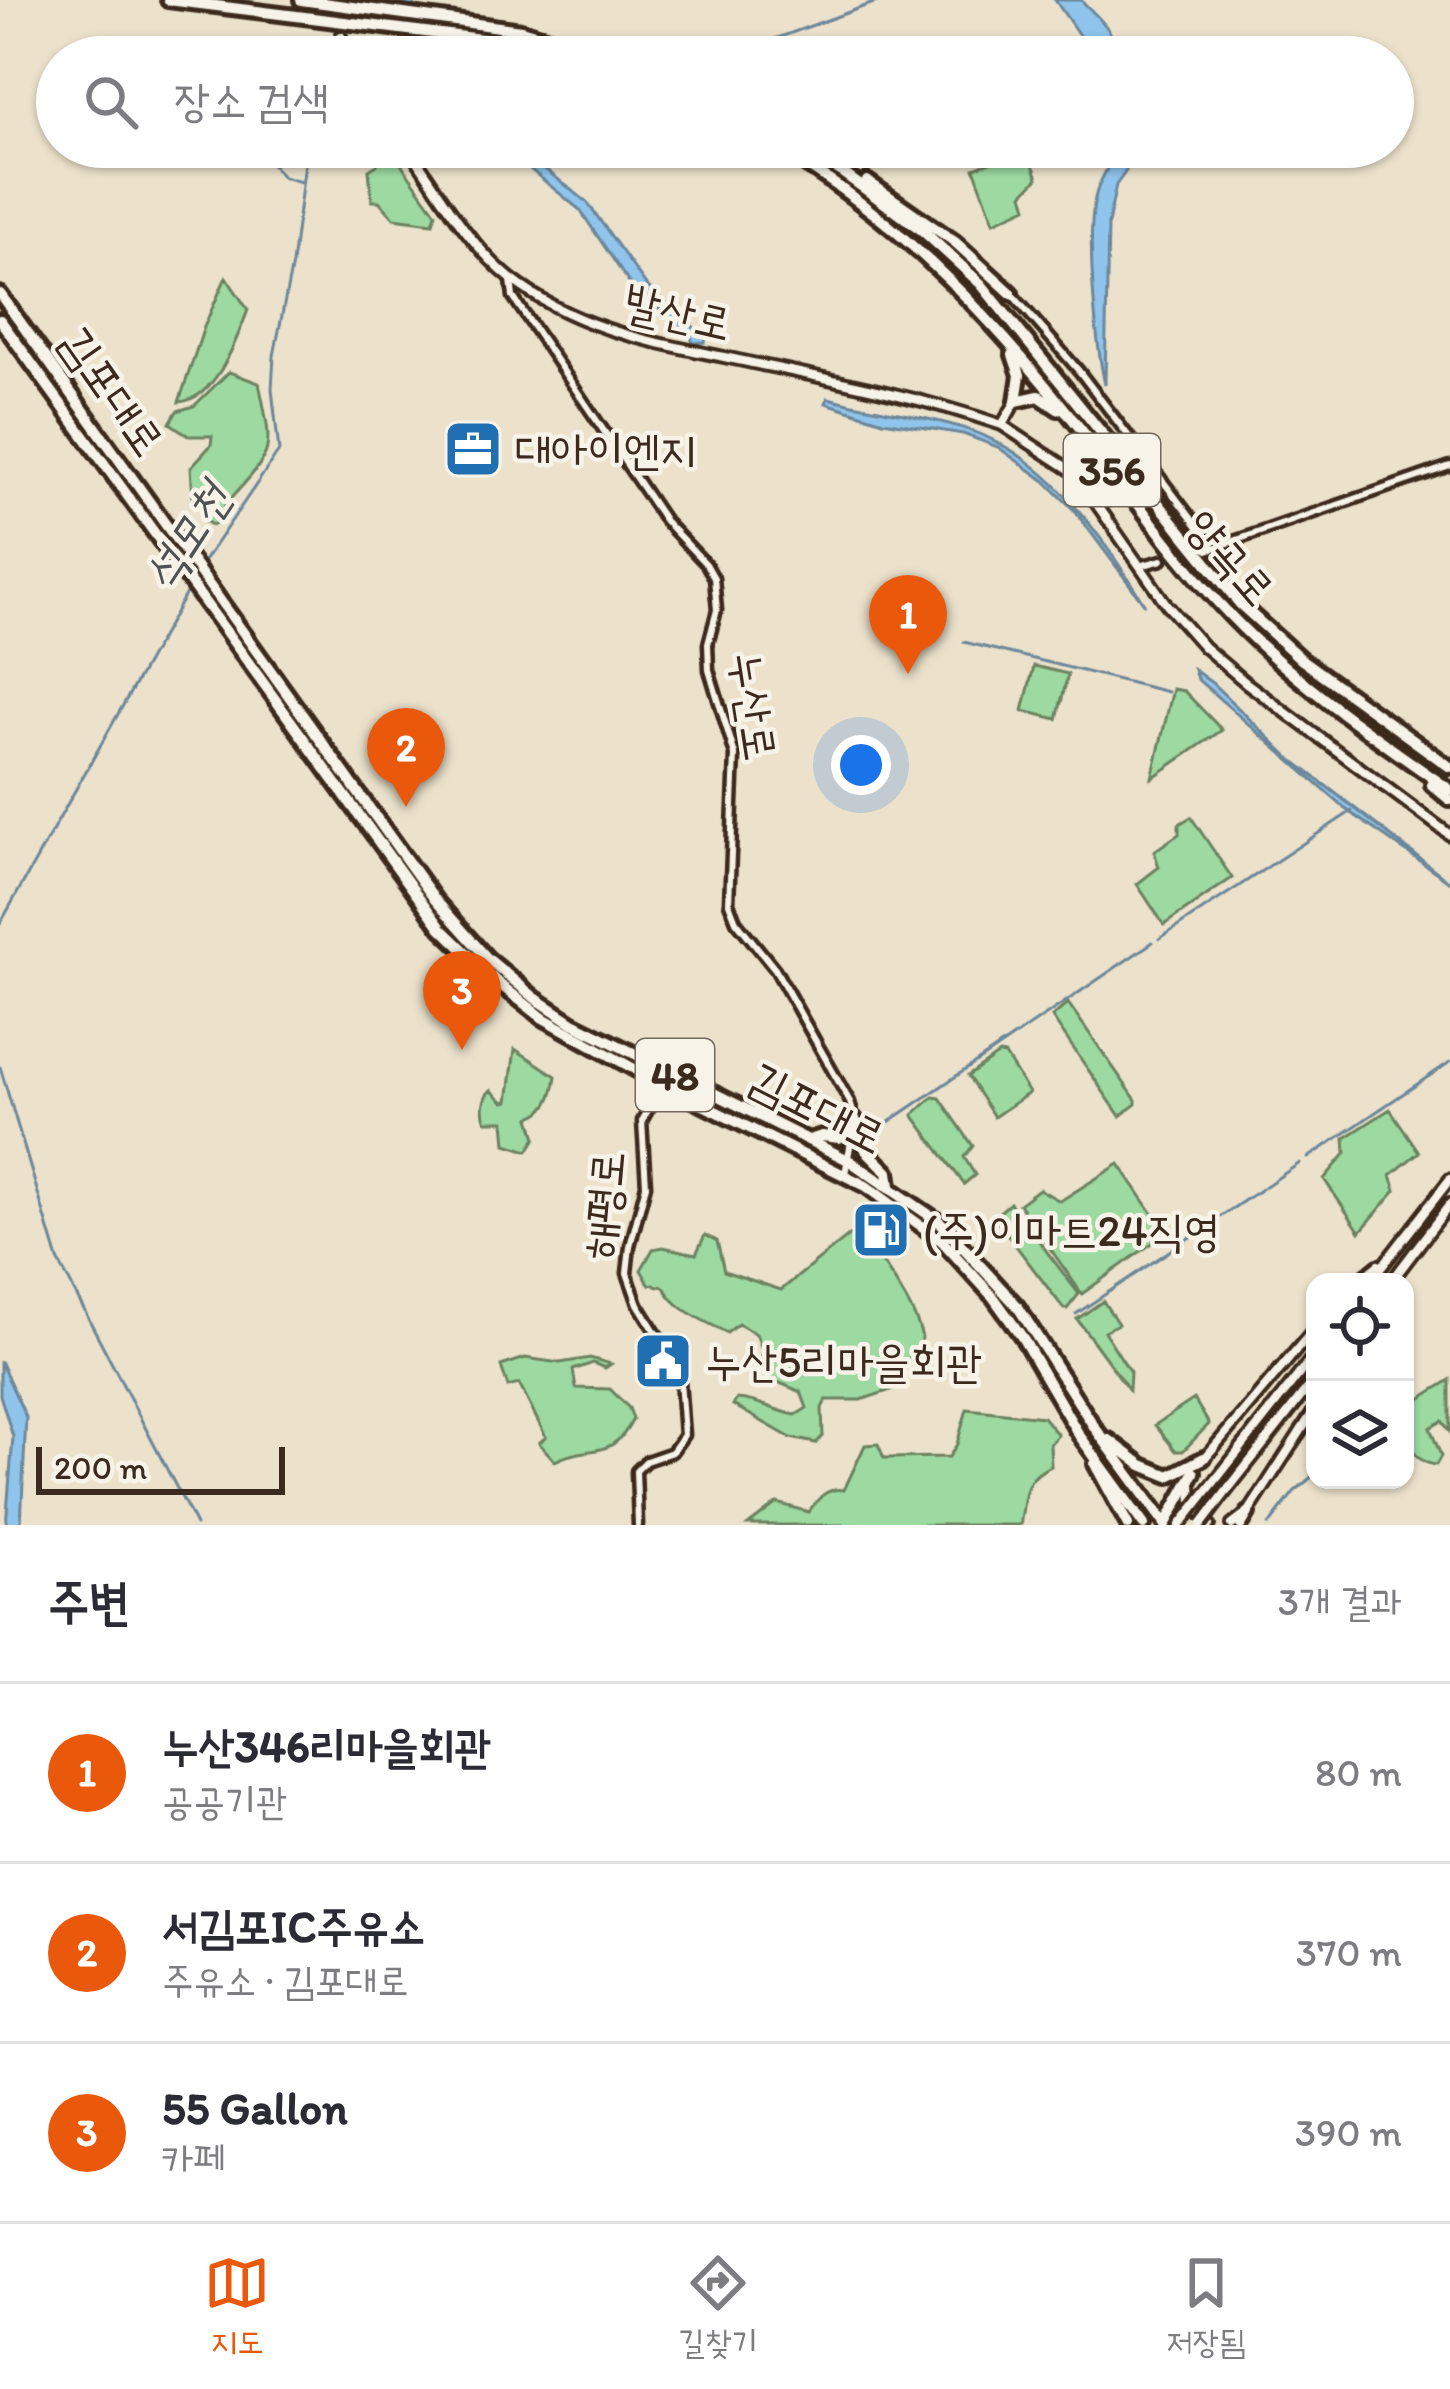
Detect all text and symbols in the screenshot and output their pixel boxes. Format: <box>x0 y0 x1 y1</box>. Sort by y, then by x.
search box <box>36 36 1414 168</box>
icon: search <box>78 69 144 135</box>
text: 장소 검색 <box>174 73 329 127</box>
street label: 발산로 <box>619 273 737 351</box>
street label: 김포대로 <box>49 316 177 466</box>
office icon: 대아이엔지 <box>442 418 504 480</box>
place label: 대아이엔지 <box>515 422 696 476</box>
road number: 356 <box>1064 434 1160 506</box>
water label: 석모천 <box>130 468 244 600</box>
street label: 양곡로 <box>1175 498 1287 616</box>
pin: 1 <box>869 575 947 674</box>
street label: 누산로 <box>719 648 789 764</box>
pin: 2 <box>367 708 445 807</box>
your location <box>831 735 891 795</box>
pin: 3 <box>423 951 501 1050</box>
road number: 48 <box>636 1039 714 1111</box>
street label: 김포대로 <box>741 1050 895 1164</box>
street label: 해평로 <box>571 1149 635 1261</box>
fuel station icon: (주)이마트24직영 <box>850 1199 912 1261</box>
place label: (주)이마트24직영 <box>923 1203 1220 1257</box>
map controls <box>1306 1273 1414 1489</box>
button: locate <box>1306 1273 1414 1381</box>
public building icon: 누산5리마을회관 <box>632 1330 694 1392</box>
place label: 누산5리마을회관 <box>705 1334 982 1388</box>
button: layers <box>1306 1381 1414 1489</box>
scale bar <box>36 1441 285 1494</box>
text: 200 m <box>54 1448 147 1487</box>
text: 주변 <box>48 1571 130 1632</box>
text: 3개 결과 <box>1278 1578 1402 1625</box>
text: 누산346리마을회관 <box>162 1719 491 1773</box>
text: 1 <box>78 1749 96 1796</box>
text: 80 m <box>1315 1749 1402 1796</box>
text: 공공기관 <box>162 1777 288 1824</box>
text: 서김포IC주유소 <box>162 1899 425 1953</box>
text: 2 <box>77 1929 97 1976</box>
text: 370 m <box>1296 1929 1402 1976</box>
text: 주유소 · 김포대로 <box>162 1957 409 2004</box>
text: 55 Gallon <box>162 2081 348 2135</box>
text: 3 <box>76 2109 98 2156</box>
text: 390 m <box>1295 2109 1402 2156</box>
text: 카페 <box>162 2135 225 2182</box>
tab: 지도 <box>204 2250 270 2364</box>
tab: 길찾기 <box>678 2250 758 2364</box>
tab: 저장됨 <box>1166 2250 1246 2364</box>

